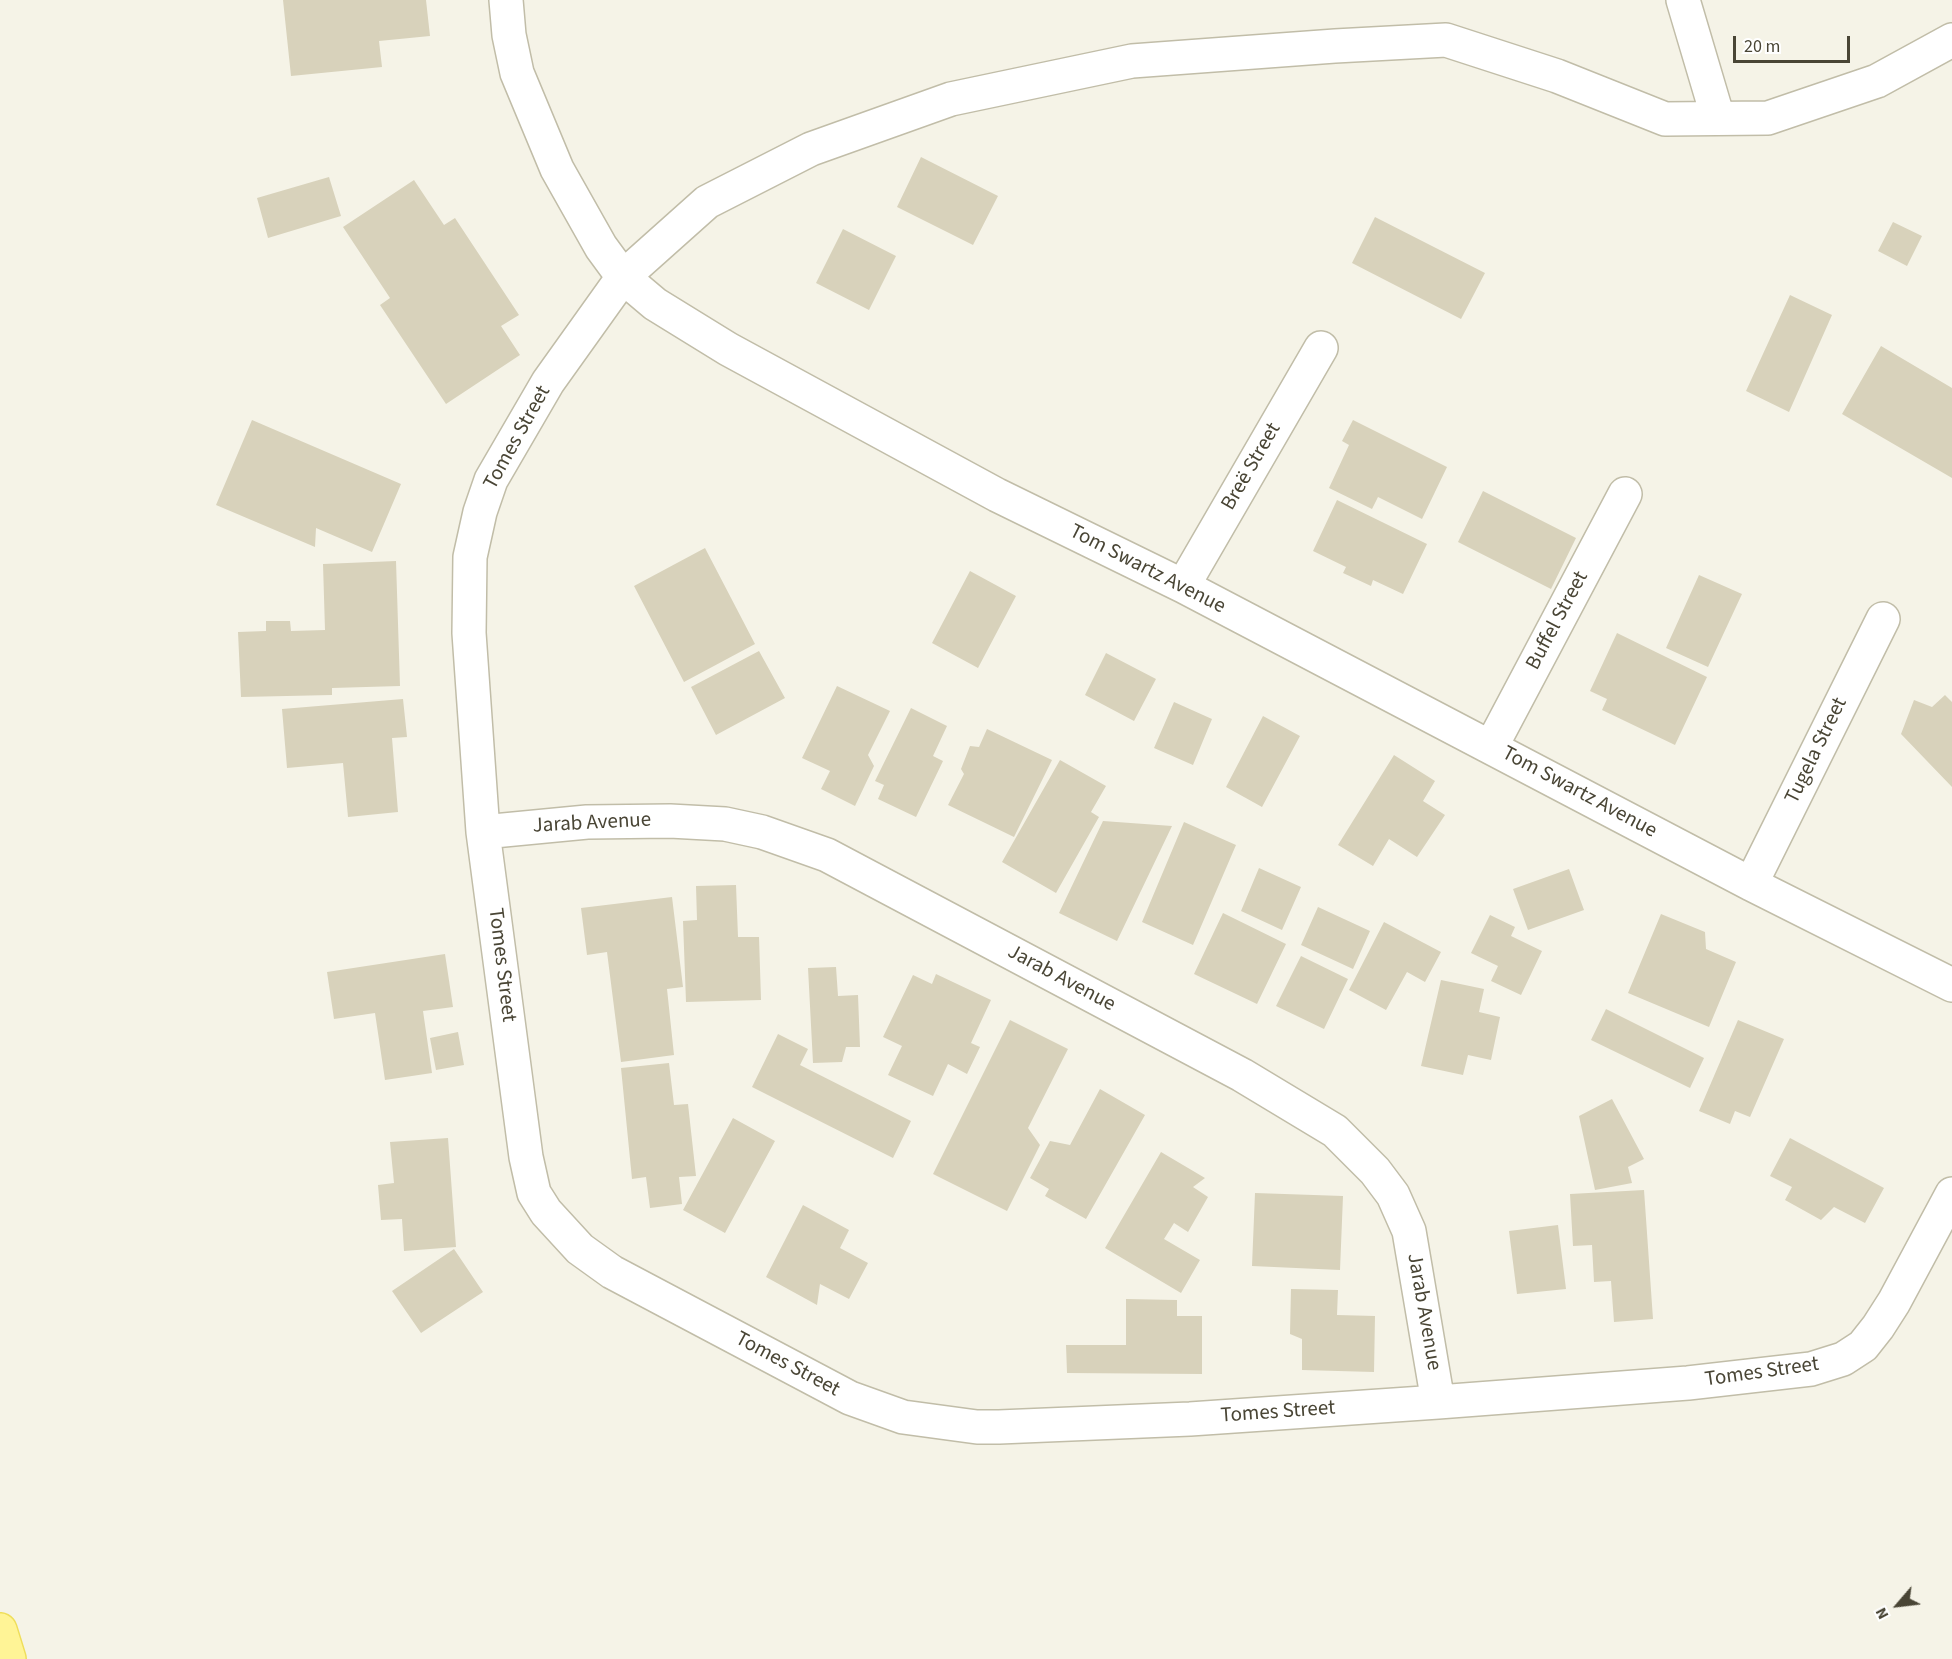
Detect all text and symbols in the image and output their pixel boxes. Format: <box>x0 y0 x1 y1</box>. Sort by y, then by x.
scale bar <box>1736 24 1853 62</box>
text: 20 m <box>1744 34 1780 59</box>
street label: Tomes Street <box>479 382 557 494</box>
street label: Breë Street <box>1217 419 1287 515</box>
street label: Tom Swartz Avenue <box>1065 520 1229 620</box>
street label: Buffel Street <box>1521 567 1595 675</box>
street label: Tugela Street <box>1780 694 1854 808</box>
street label: Tom Swartz Avenue <box>1497 742 1661 844</box>
street label: Jarab Avenue <box>532 808 652 840</box>
street label: Tomes Street <box>482 907 520 1023</box>
street label: Jarab Avenue <box>1003 940 1119 1018</box>
street label: Jarab Avenue <box>1400 1251 1446 1373</box>
street label: Tomes Street <box>730 1327 844 1403</box>
street label: Tomes Street <box>1703 1353 1821 1393</box>
street label: Tomes Street <box>1220 1396 1336 1430</box>
north arrow <box>1868 1575 1928 1635</box>
text: N <box>1870 1604 1894 1623</box>

